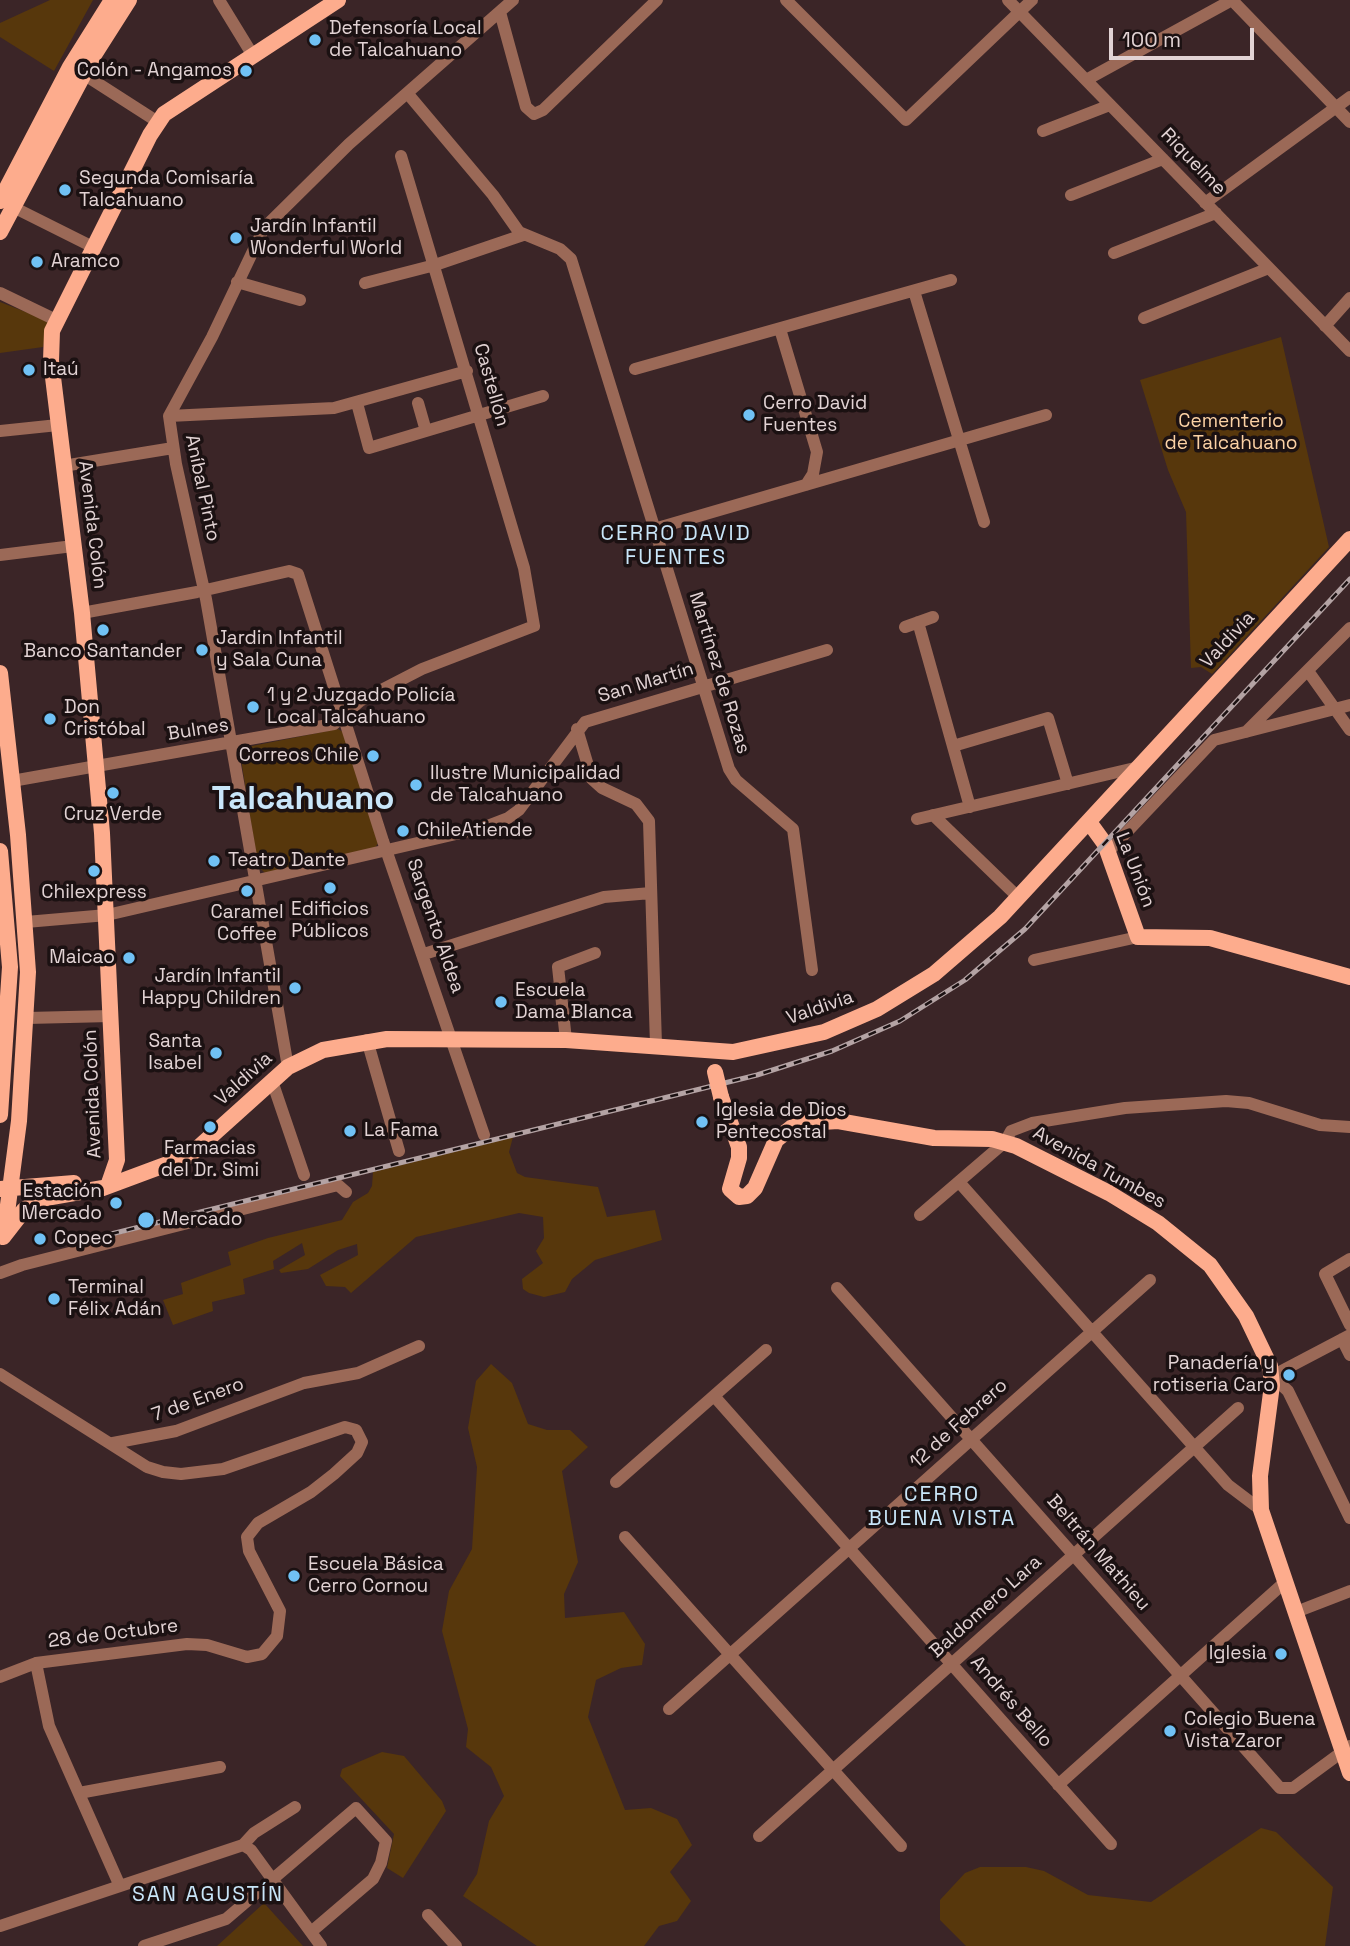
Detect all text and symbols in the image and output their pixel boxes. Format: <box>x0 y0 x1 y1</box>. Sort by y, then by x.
scale bar <box>1112 14 1257 58</box>
place label: Defensoría Local de Talcahuano <box>329 18 482 62</box>
text: 100 m <box>1122 26 1181 53</box>
marker: Defensoría Local de Talcahuano <box>307 32 323 48</box>
place label: Colón - Angamos <box>77 60 232 82</box>
marker: Colón - Angamos <box>238 63 254 79</box>
street label: Riquelme <box>1156 124 1230 200</box>
place label: Segunda Comisaría Talcahuano <box>79 168 254 212</box>
marker: Segunda Comisaría Talcahuano <box>57 182 73 198</box>
place label: Jardín Infantil Wonderful World <box>250 216 402 260</box>
marker: Jardín Infantil Wonderful World <box>228 230 244 246</box>
place label: Aramco <box>51 251 120 273</box>
marker: Aramco <box>29 254 45 270</box>
street label: Castellón <box>468 341 514 429</box>
place label: Itaú <box>43 359 79 381</box>
marker: Itaú <box>21 362 37 378</box>
place label: Cerro David Fuentes <box>763 393 867 437</box>
marker: Cerro David Fuentes <box>741 407 757 423</box>
park label: Cementerio de Talcahuano <box>1164 411 1298 455</box>
street label: Aníbal Pinto <box>180 433 224 543</box>
street label: Avenida Colón <box>73 460 111 590</box>
district label: CERRO DAVID FUENTES <box>602 521 750 571</box>
street label: Martínez de Rozas <box>684 589 754 757</box>
street label: Valdivia <box>1196 607 1260 673</box>
marker: Banco Santander <box>95 622 111 638</box>
place label: Jardin Infantil y Sala Cuna <box>216 628 343 672</box>
place label: Banco Santander <box>24 641 182 663</box>
marker: Jardin Infantil y Sala Cuna <box>194 642 210 658</box>
street label: San Martín <box>595 658 697 708</box>
place label: 1 y 2 Juzgado Policía Local Talcahuano <box>267 685 455 729</box>
place label: Don Cristóbal <box>64 697 146 741</box>
marker: 1 y 2 Juzgado Policía Local Talcahuano <box>245 699 261 715</box>
marker: Don Cristóbal <box>42 711 58 727</box>
street label: Bulnes <box>166 714 230 746</box>
place label: Correos Chile <box>239 745 359 767</box>
marker: Correos Chile <box>365 748 381 764</box>
place label: Ilustre Municipalidad de Talcahuano <box>430 763 620 807</box>
marker: Ilustre Municipalidad de Talcahuano <box>408 777 424 793</box>
district label: Talcahuano <box>212 780 394 820</box>
marker: Cruz Verde <box>105 785 121 801</box>
place label: Cruz Verde <box>64 804 162 826</box>
place label: ChileAtiende <box>417 820 533 842</box>
marker: ChileAtiende <box>395 823 411 839</box>
street label: La Unión <box>1110 829 1160 911</box>
place label: Teatro Dante <box>228 850 346 872</box>
marker: Teatro Dante <box>206 853 222 869</box>
street label: Sargento Aldea <box>401 856 469 996</box>
marker: Chilexpress <box>86 863 102 879</box>
marker: Edificios Públicos <box>322 880 338 896</box>
place label: Chilexpress <box>41 882 147 904</box>
marker: Caramel Coffee <box>239 883 255 899</box>
place label: Edificios Públicos <box>291 899 369 943</box>
place label: Caramel Coffee <box>210 902 284 946</box>
place label: Maicao <box>49 947 115 969</box>
marker: Maicao <box>121 950 137 966</box>
place label: Jardín Infantil Happy Children <box>142 966 281 1010</box>
marker: Jardín Infantil Happy Children <box>287 980 303 996</box>
place label: Escuela Dama Blanca <box>515 980 633 1024</box>
street label: Valdivia <box>783 986 857 1030</box>
marker: Escuela Dama Blanca <box>493 994 509 1010</box>
street label: Avenida Colón <box>79 1029 107 1159</box>
place label: Santa Isabel <box>148 1031 202 1075</box>
marker: Santa Isabel <box>208 1045 224 1061</box>
street label: Valdivia <box>211 1047 277 1111</box>
place label: Iglesia de Dios Pentecostal <box>716 1100 847 1144</box>
marker: Iglesia de Dios Pentecostal <box>694 1114 710 1130</box>
marker: Farmacias del Dr. Simi <box>202 1119 218 1135</box>
place label: La Fama <box>364 1120 438 1142</box>
street label: Avenida Tumbes <box>1029 1122 1169 1214</box>
marker: La Fama <box>342 1123 358 1139</box>
place label: Farmacias del Dr. Simi <box>161 1138 259 1182</box>
place label: Estación Mercado <box>21 1181 102 1225</box>
marker: Estación Mercado <box>108 1195 124 1211</box>
place label: Mercado <box>162 1209 243 1231</box>
marker: Mercado <box>136 1210 156 1230</box>
place label: Copec <box>54 1228 113 1250</box>
marker: Copec <box>32 1231 48 1247</box>
place label: Terminal Félix Adán <box>68 1277 162 1321</box>
marker: Terminal Félix Adán <box>46 1291 62 1307</box>
place label: Panadería y rotiseria Caro <box>1153 1353 1275 1397</box>
marker: Panadería y rotiseria Caro <box>1281 1367 1297 1383</box>
street label: 7 de Enero <box>149 1373 247 1427</box>
street label: 12 de Febrero <box>906 1374 1012 1474</box>
district label: CERRO BUENA VISTA <box>869 1482 1015 1532</box>
street label: Beltrán Mathieu <box>1041 1490 1155 1616</box>
street label: Baldomero Lara <box>926 1551 1046 1663</box>
place label: Escuela Básica Cerro Cornou <box>308 1554 444 1598</box>
marker: Escuela Básica Cerro Cornou <box>286 1568 302 1584</box>
street label: 28 de Octubre <box>47 1615 179 1653</box>
place label: Iglesia <box>1209 1643 1267 1665</box>
marker: Iglesia <box>1273 1646 1289 1662</box>
street label: Andrés Bello <box>965 1652 1057 1752</box>
place label: Colegio Buena Vista Zaror <box>1184 1709 1315 1753</box>
marker: Colegio Buena Vista Zaror <box>1162 1723 1178 1739</box>
district label: SAN AGUSTÍN <box>133 1882 283 1908</box>

